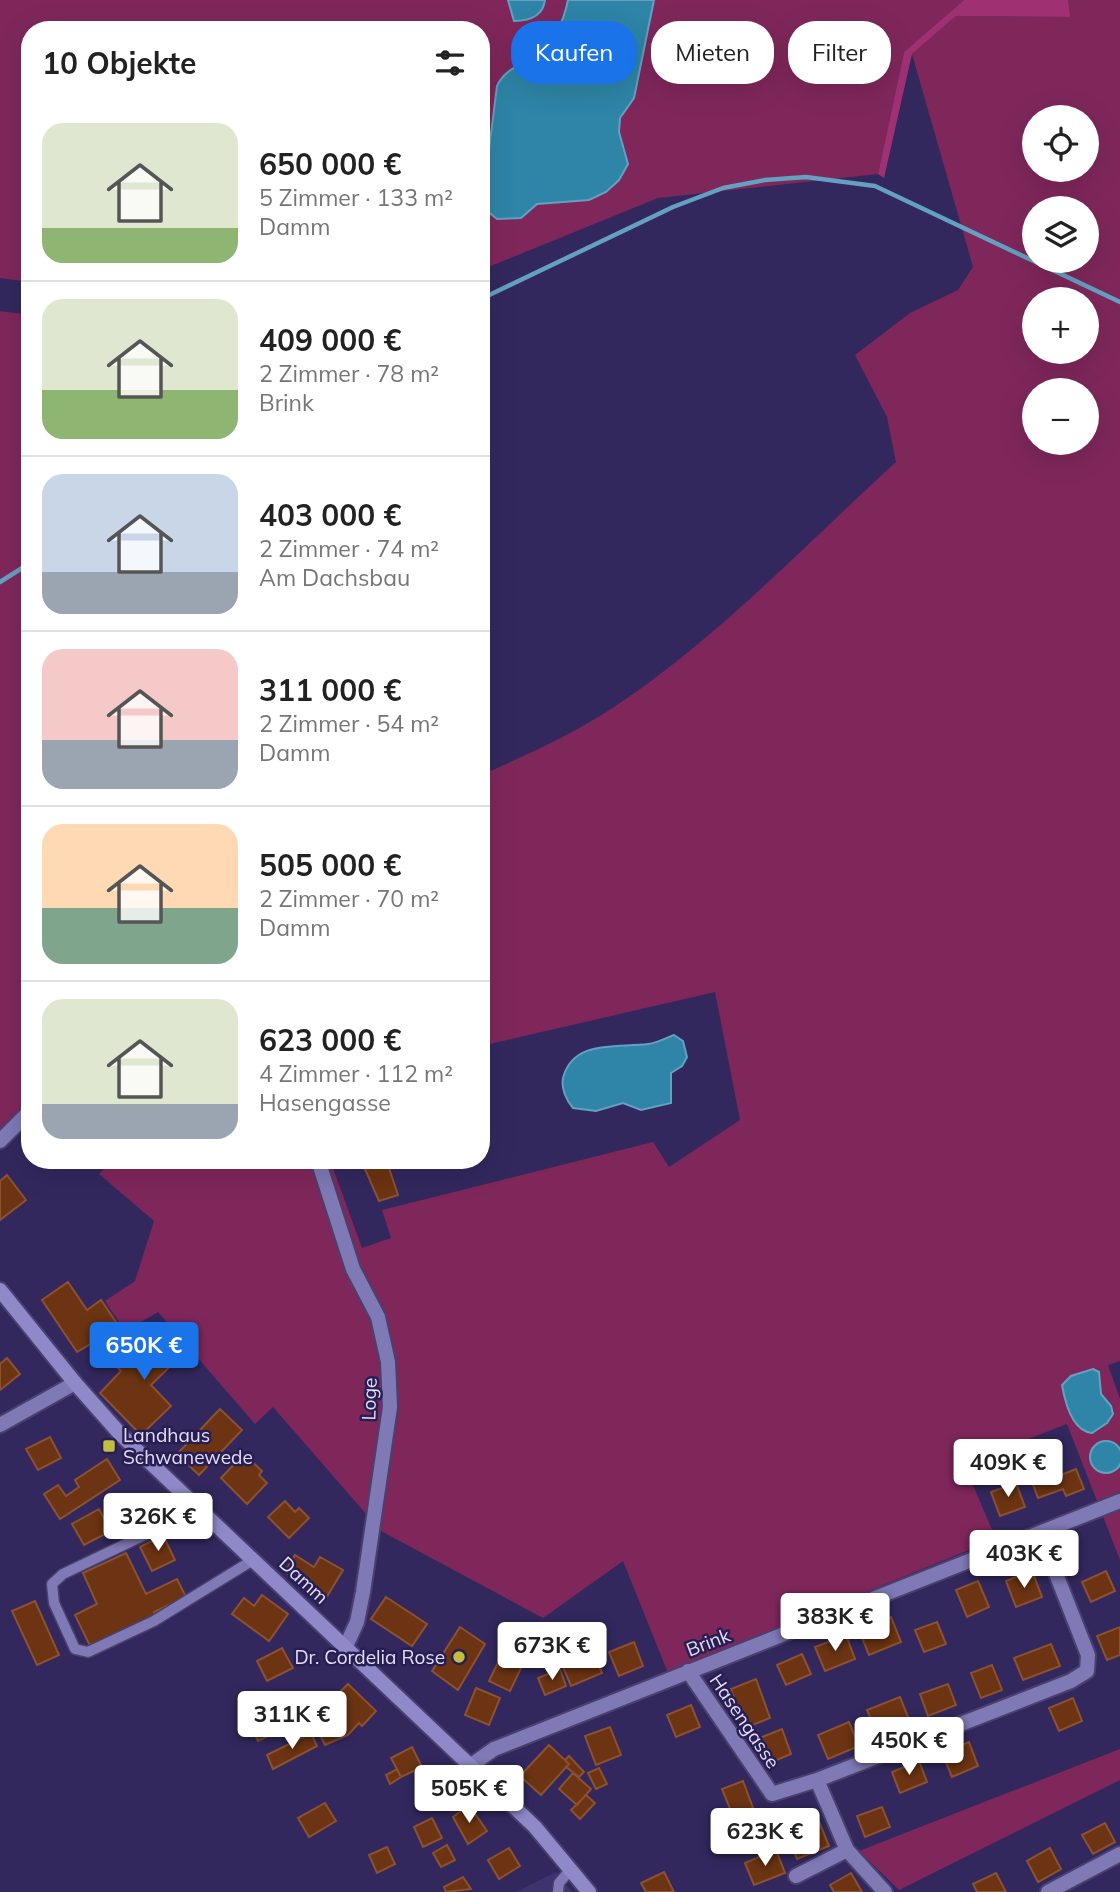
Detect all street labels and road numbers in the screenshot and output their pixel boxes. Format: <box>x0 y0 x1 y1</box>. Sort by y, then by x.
street label: Loge <box>356 1377 382 1421</box>
street label: Damm <box>274 1551 334 1609</box>
street label: Brink <box>683 1623 734 1661</box>
street label: Hasengasse <box>705 1669 785 1773</box>

